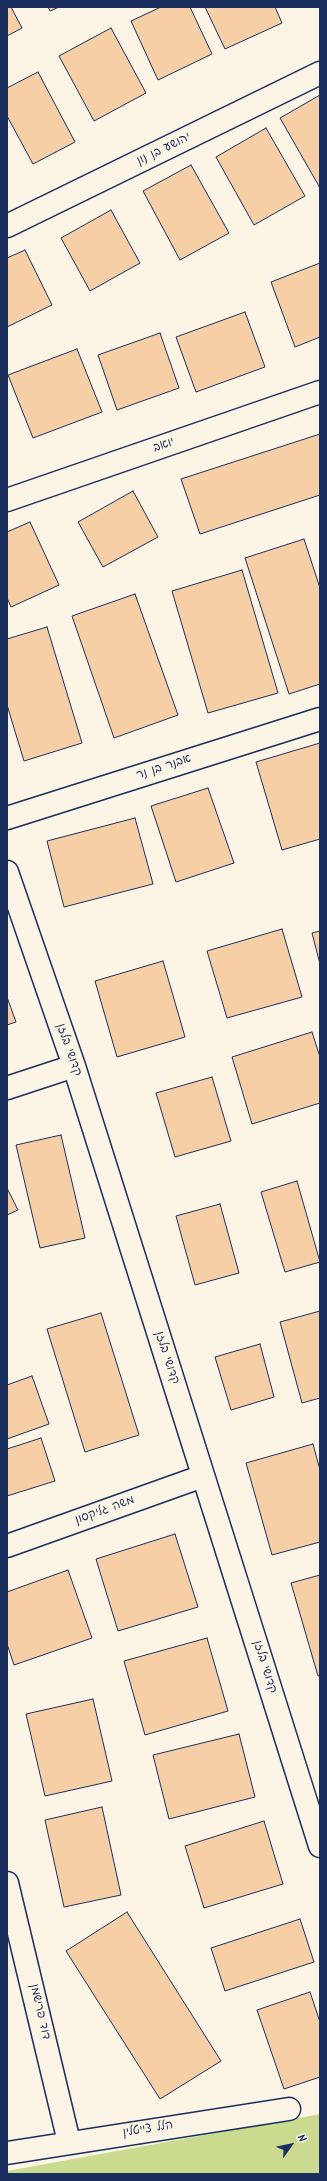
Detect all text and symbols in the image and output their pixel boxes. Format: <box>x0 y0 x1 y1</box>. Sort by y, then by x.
street label: יהושע בן נון <box>135 131 193 169</box>
street label: יואב <box>151 436 177 456</box>
street label: אבנר בן נר <box>135 752 193 784</box>
street label: קדושי בלזן <box>52 1022 84 1078</box>
street label: קדושי בלזן <box>151 1330 181 1386</box>
street label: משה גליקסון <box>73 1494 137 1528</box>
street label: קדושי בלזן <box>249 1639 279 1695</box>
street label: דוד פרישמן <box>26 1983 52 2041</box>
street label: הלל צייטלין <box>122 2119 174 2141</box>
north arrow <box>271 2125 311 2165</box>
text: N <box>292 2131 311 2146</box>

